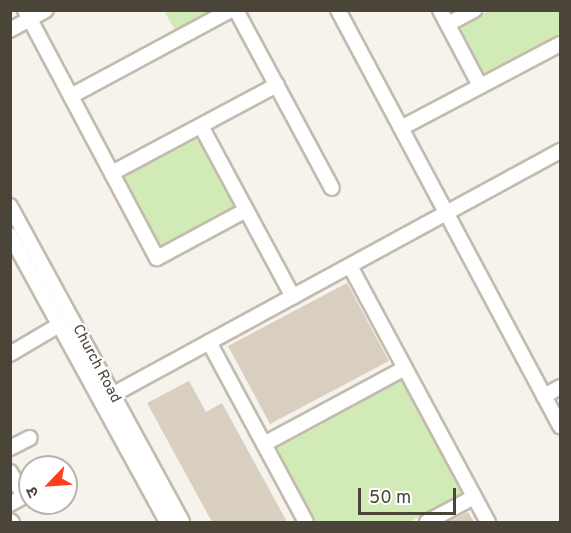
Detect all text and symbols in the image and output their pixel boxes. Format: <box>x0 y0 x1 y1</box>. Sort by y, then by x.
street label: Church Road <box>68 322 124 406</box>
north arrow <box>18 455 78 515</box>
scale bar <box>361 476 458 514</box>
text: उ <box>22 483 45 500</box>
text: 50 m <box>369 487 411 510</box>

